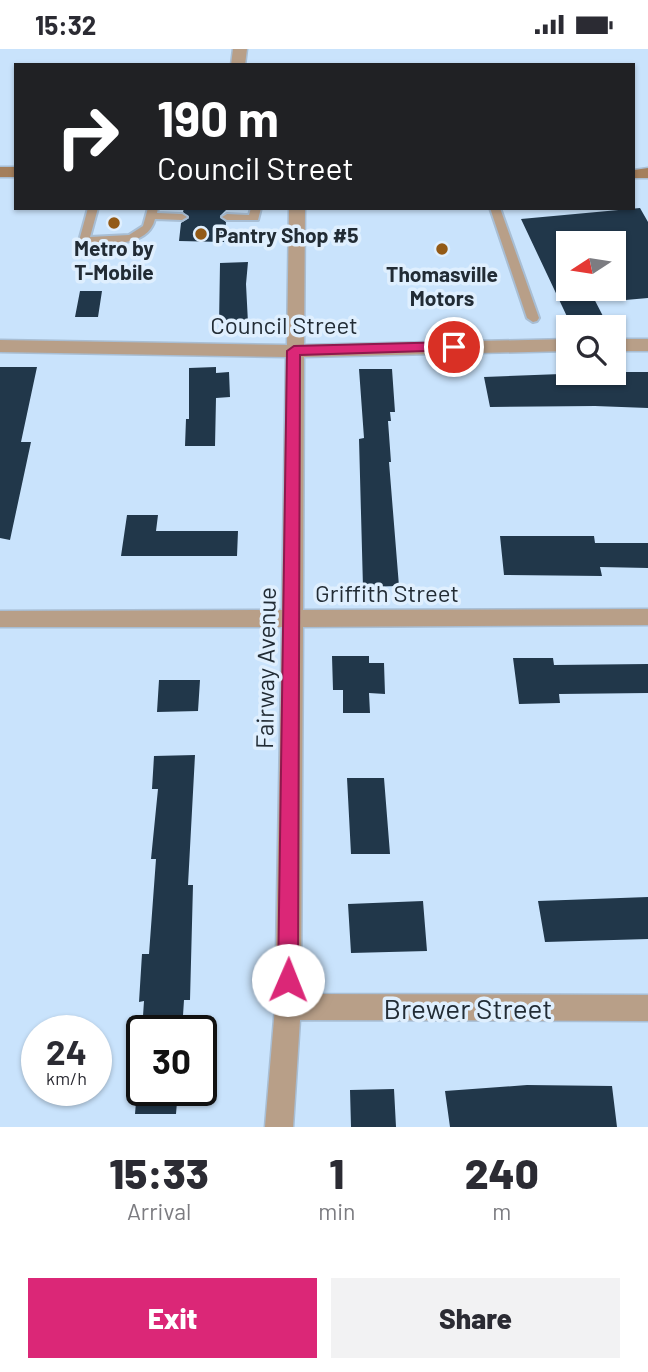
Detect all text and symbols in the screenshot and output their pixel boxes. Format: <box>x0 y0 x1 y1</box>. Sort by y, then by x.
text: 15:32 <box>35 9 96 40</box>
text: 190 m <box>157 88 279 147</box>
icon: right <box>42 91 133 182</box>
text: Council Street <box>157 148 354 186</box>
marker: Metro by T-Mobile <box>106 215 122 231</box>
place label: Pantry Shop #5 <box>215 222 359 247</box>
marker: Pantry Shop #5 <box>193 226 209 242</box>
north arrow <box>556 231 626 301</box>
map controls <box>556 231 626 385</box>
place label: Metro by T-Mobile <box>74 235 154 284</box>
marker: Thomasville Motors <box>434 241 450 257</box>
place label: Thomasville Motors <box>386 261 498 310</box>
street label: Council Street <box>210 310 358 339</box>
button: search <box>556 315 626 385</box>
pin <box>424 317 484 377</box>
icon: arrive <box>435 328 473 366</box>
street label: Griffith Street <box>315 578 459 607</box>
street label: Fairway Avenue <box>249 587 281 749</box>
position arrow <box>251 943 325 1017</box>
street label: Brewer Street <box>383 991 553 1025</box>
speed limit sign: 30 <box>126 1015 217 1106</box>
text: 24 <box>46 1030 87 1072</box>
text: km/h <box>46 1067 87 1089</box>
text: 15:33 <box>109 1147 209 1197</box>
text: 1 <box>329 1147 344 1197</box>
text: 240 <box>465 1147 539 1197</box>
text: Arrival <box>127 1197 191 1225</box>
text: min <box>318 1197 355 1225</box>
text: m <box>492 1197 511 1225</box>
button: Exit <box>28 1278 317 1358</box>
button: Share <box>331 1278 620 1358</box>

